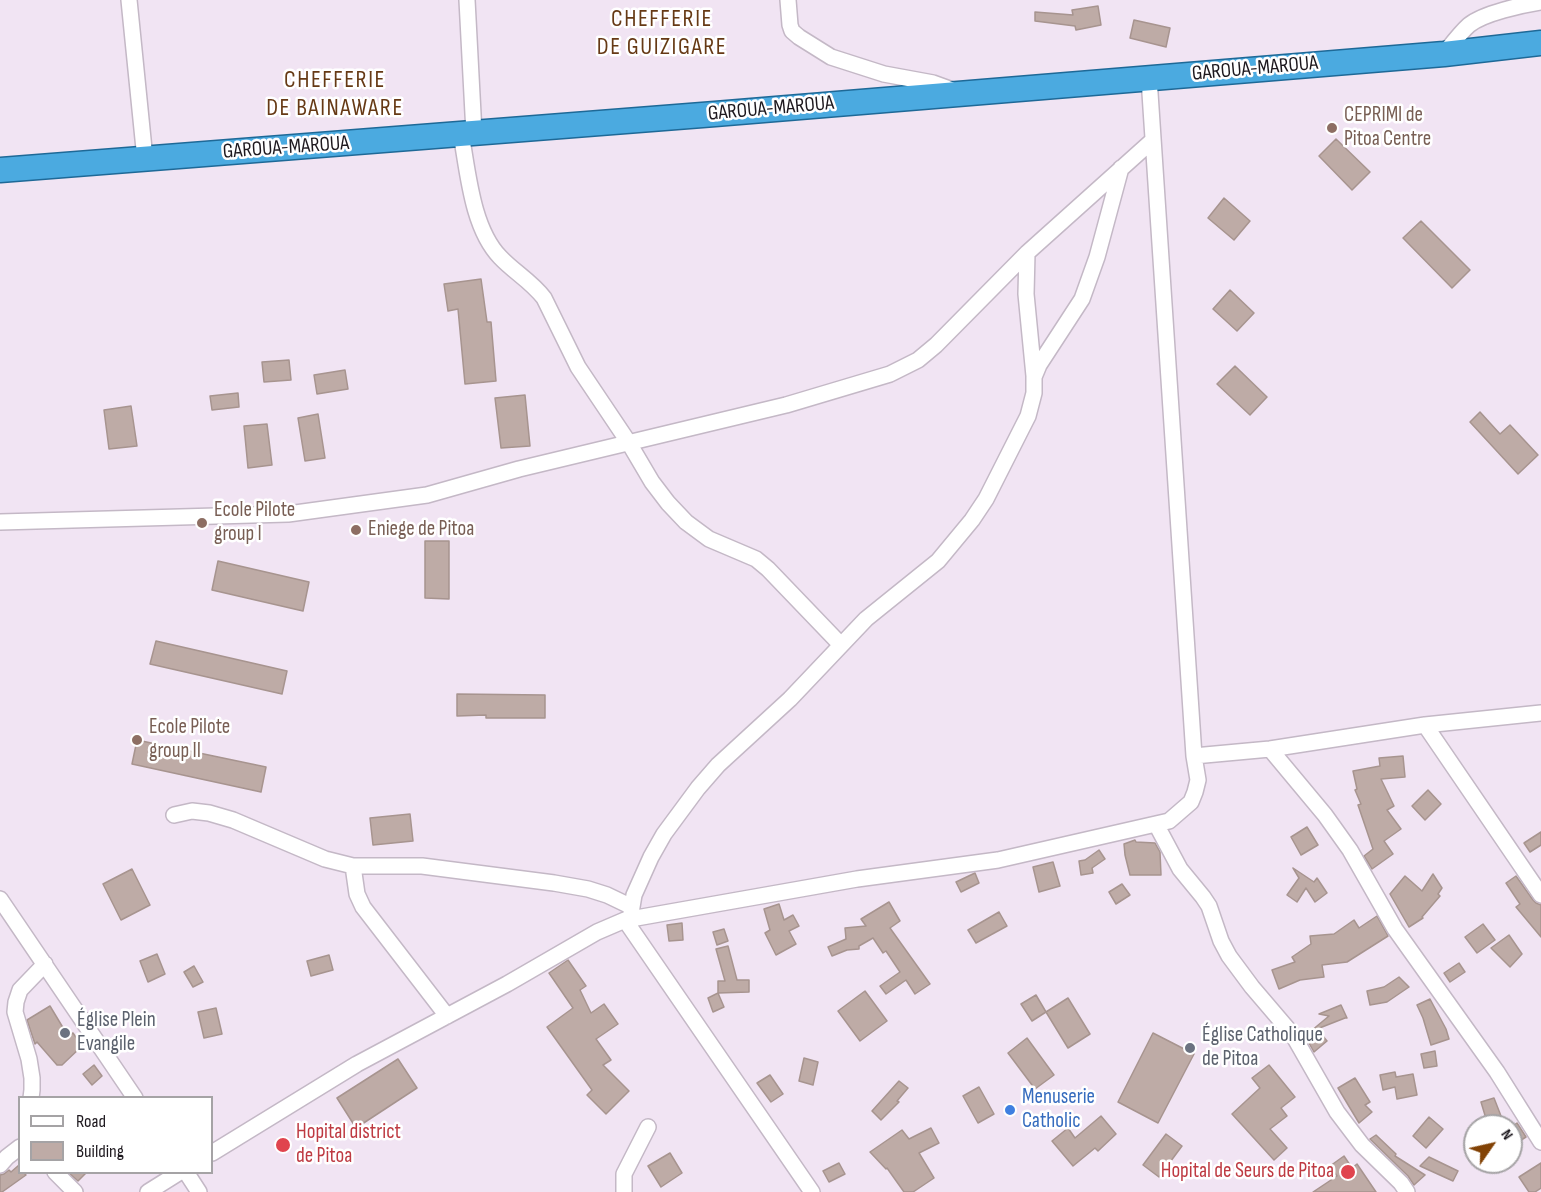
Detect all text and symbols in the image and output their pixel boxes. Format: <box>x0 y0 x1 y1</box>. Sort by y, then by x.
district label: CHEFFERIE DE GUIZIGARE <box>597 6 727 62</box>
street label: GAROUA-MAROUA <box>1191 51 1319 87</box>
district label: CHEFFERIE DE BAINAWARE <box>266 67 404 123</box>
street label: GAROUA-MAROUA <box>707 91 835 127</box>
place label: CEPRIMI de Pitoa Centre <box>1344 103 1431 153</box>
marker: CEPRIMI de Pitoa Centre <box>1325 121 1339 135</box>
street label: GAROUA-MAROUA <box>222 131 350 165</box>
place label: Ecole Pilote group I <box>214 498 295 548</box>
marker: Ecole Pilote group I <box>195 516 209 530</box>
place label: Eniege de Pitoa <box>368 517 474 543</box>
marker: Eniege de Pitoa <box>349 523 363 537</box>
place label: Ecole Pilote group II <box>149 715 230 765</box>
marker: Ecole Pilote group II <box>130 733 144 747</box>
place label: Église Plein Evangile <box>77 1008 156 1058</box>
place label: Église Catholique de Pitoa <box>1202 1023 1323 1073</box>
marker: Église Plein Evangile <box>58 1026 72 1040</box>
marker: Église Catholique de Pitoa <box>1183 1041 1197 1055</box>
place label: Menuserie Catholic <box>1022 1085 1095 1135</box>
legend <box>18 1096 213 1174</box>
marker: Menuserie Catholic <box>1003 1103 1017 1117</box>
text: Road <box>76 1111 106 1132</box>
north arrow <box>1463 1114 1523 1174</box>
place label: Hopital district de Pitoa <box>296 1120 401 1170</box>
text: N <box>1496 1126 1517 1144</box>
marker: Hopital district de Pitoa <box>274 1136 292 1154</box>
text: Building <box>76 1141 124 1162</box>
place label: Hopital de Seurs de Pitoa <box>1161 1159 1334 1185</box>
marker: Hopital de Seurs de Pitoa <box>1339 1163 1357 1181</box>

